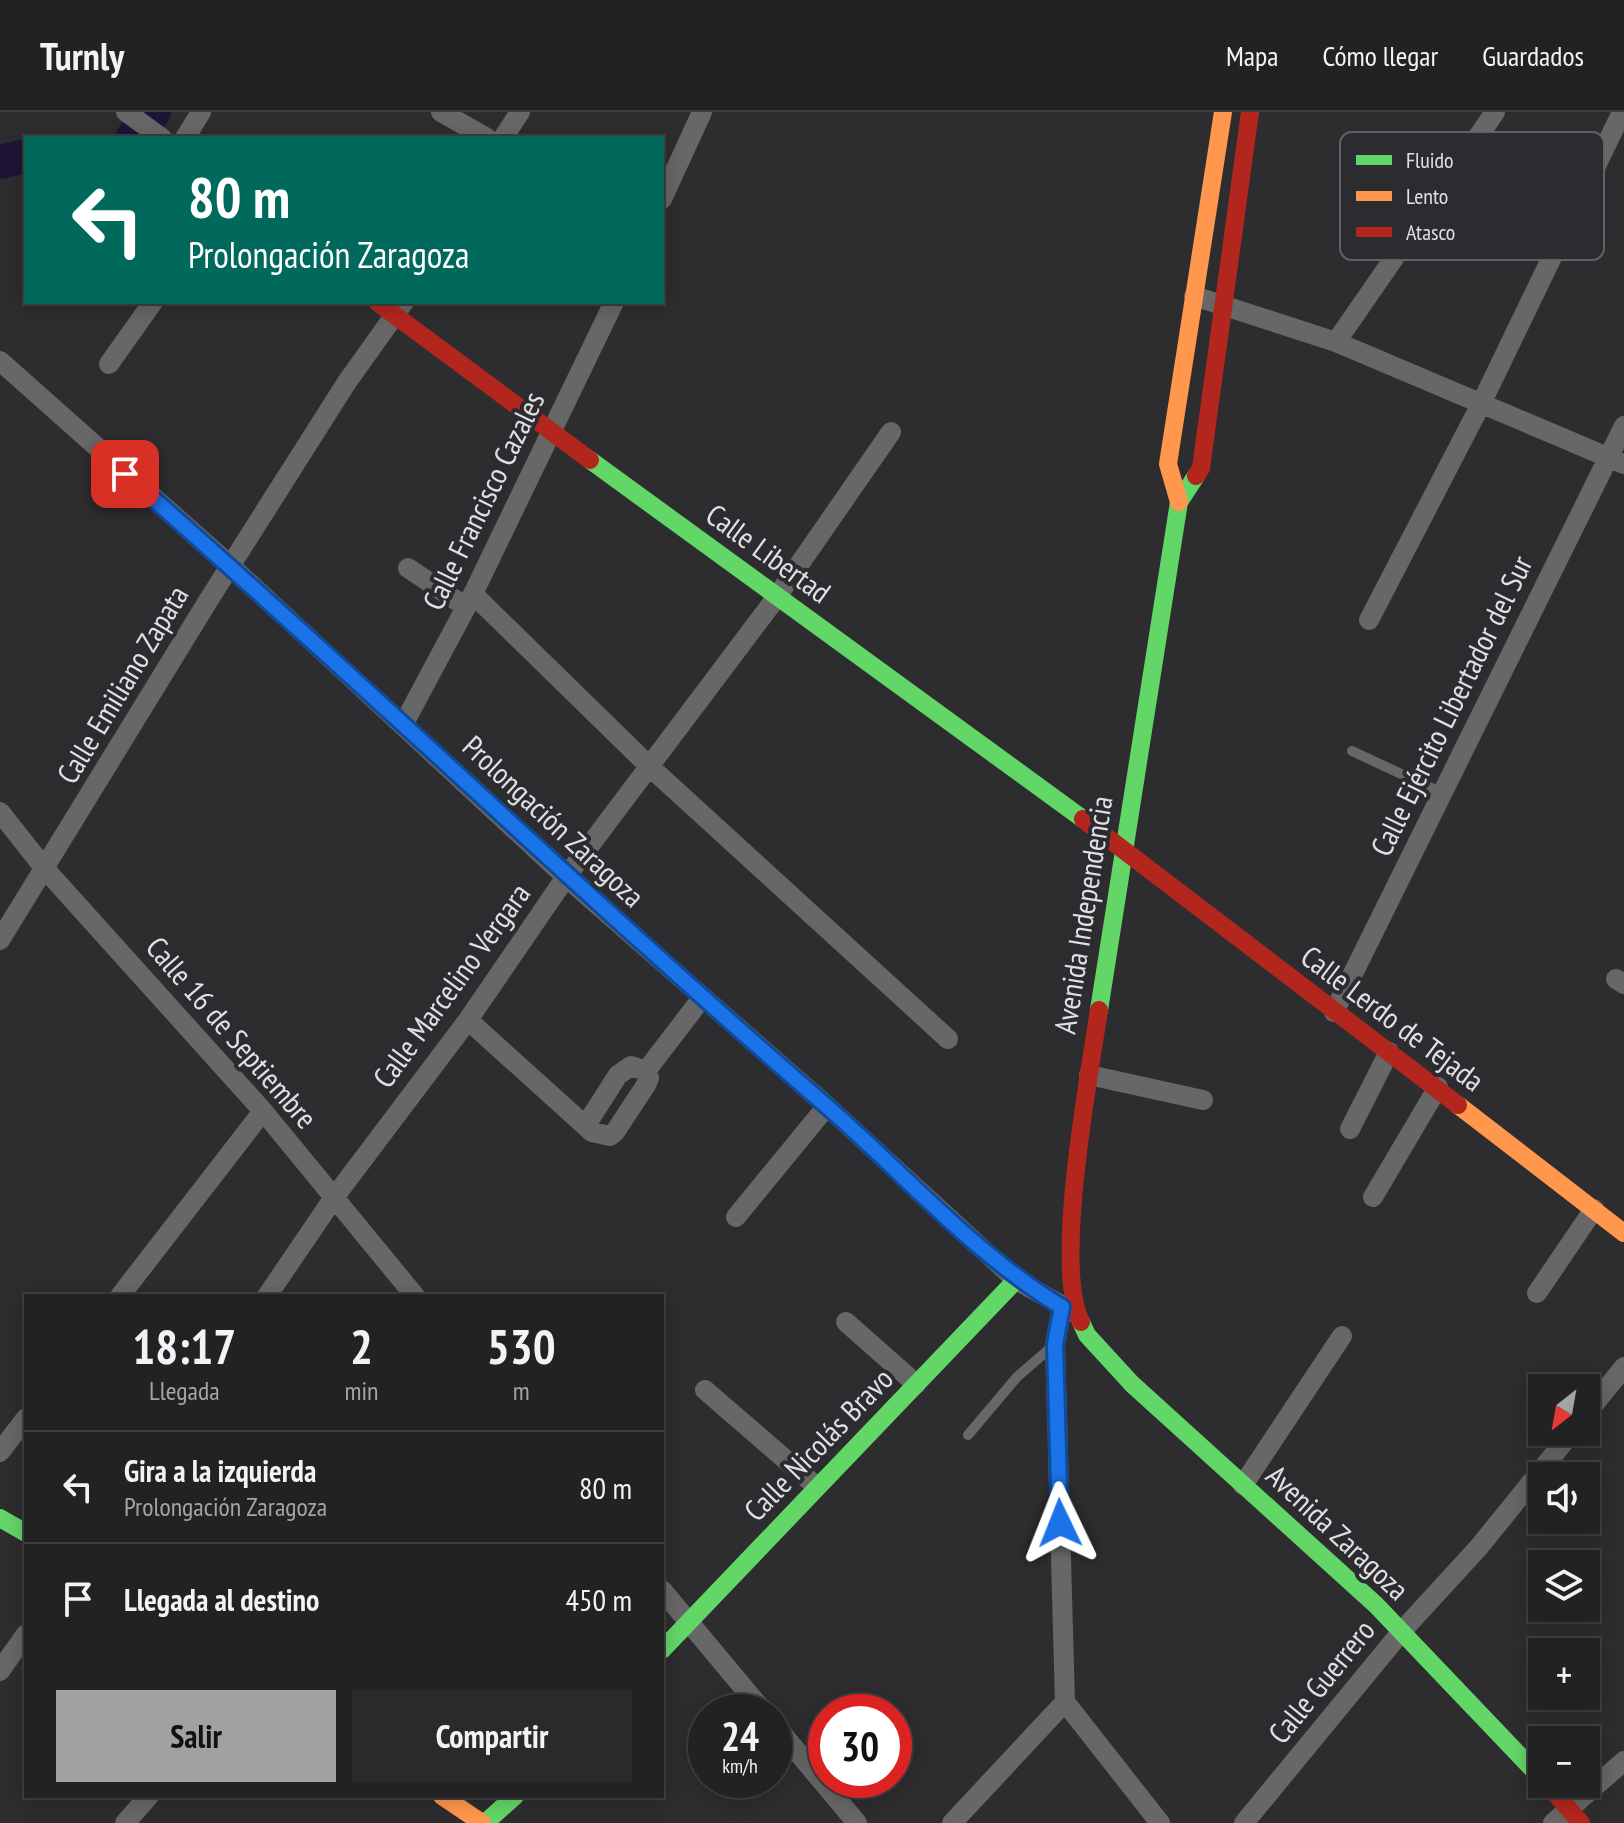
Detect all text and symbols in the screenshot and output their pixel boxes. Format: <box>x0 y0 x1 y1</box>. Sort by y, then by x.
text: Turnly <box>40 31 124 80</box>
text: Mapa <box>1226 37 1278 74</box>
text: Cómo llegar <box>1322 37 1438 74</box>
text: Guardados <box>1482 37 1584 74</box>
legend <box>1340 132 1604 260</box>
text: Fluido <box>1406 146 1454 174</box>
text: 80 m <box>188 161 290 233</box>
icon: left <box>56 168 160 272</box>
text: Lento <box>1406 182 1448 210</box>
text: Atasco <box>1406 218 1455 246</box>
text: Prolongación Zaragoza <box>188 231 469 278</box>
street label: Calle Francisco Cazales <box>413 385 552 616</box>
pin <box>91 440 159 508</box>
icon: arrive <box>103 452 147 496</box>
street label: Calle Libertad <box>699 495 839 611</box>
street label: Calle Ejército Libertador del Sur <box>1361 548 1541 862</box>
street label: Calle Emiliano Zapata <box>47 578 196 790</box>
street label: Prolongación Zaragoza <box>455 727 653 915</box>
street label: Avenida Independencia <box>1044 793 1121 1036</box>
street label: Calle Marcelino Vergara <box>363 875 538 1095</box>
street label: Calle 16 de Septiembre <box>138 928 326 1136</box>
street label: Calle Lerdo de Tejada <box>1294 936 1492 1099</box>
text: 18:17 <box>132 1315 236 1377</box>
text: 2 <box>350 1315 373 1377</box>
text: 530 <box>487 1315 556 1377</box>
street label: Calle Nicolás Bravo <box>735 1359 901 1529</box>
text: Llegada <box>149 1374 220 1407</box>
text: min <box>344 1374 378 1407</box>
text: m <box>513 1374 530 1407</box>
north arrow <box>1528 1374 1600 1446</box>
map controls <box>1528 1374 1600 1798</box>
text: Gira a la izquierda <box>124 1451 316 1490</box>
street label: Avenida Zaragoza <box>1258 1456 1418 1608</box>
button: sound <box>1528 1462 1600 1534</box>
icon: left <box>56 1465 100 1509</box>
text: 80 m <box>579 1468 632 1507</box>
position arrow <box>1018 1481 1102 1565</box>
text: Prolongación Zaragoza <box>124 1490 327 1523</box>
button: layers <box>1528 1550 1600 1622</box>
icon: arrive <box>56 1577 100 1621</box>
text: Llegada al destino <box>124 1580 319 1619</box>
text: 450 m <box>566 1580 632 1619</box>
street label: Calle Guerrero <box>1259 1611 1383 1751</box>
button: + <box>1528 1638 1600 1710</box>
button: Salir <box>56 1690 336 1782</box>
button: Compartir <box>352 1690 632 1782</box>
speed limit sign: 30 <box>808 1694 912 1798</box>
text: 24 <box>721 1710 759 1762</box>
button: − <box>1528 1726 1600 1798</box>
text: km/h <box>722 1753 758 1779</box>

